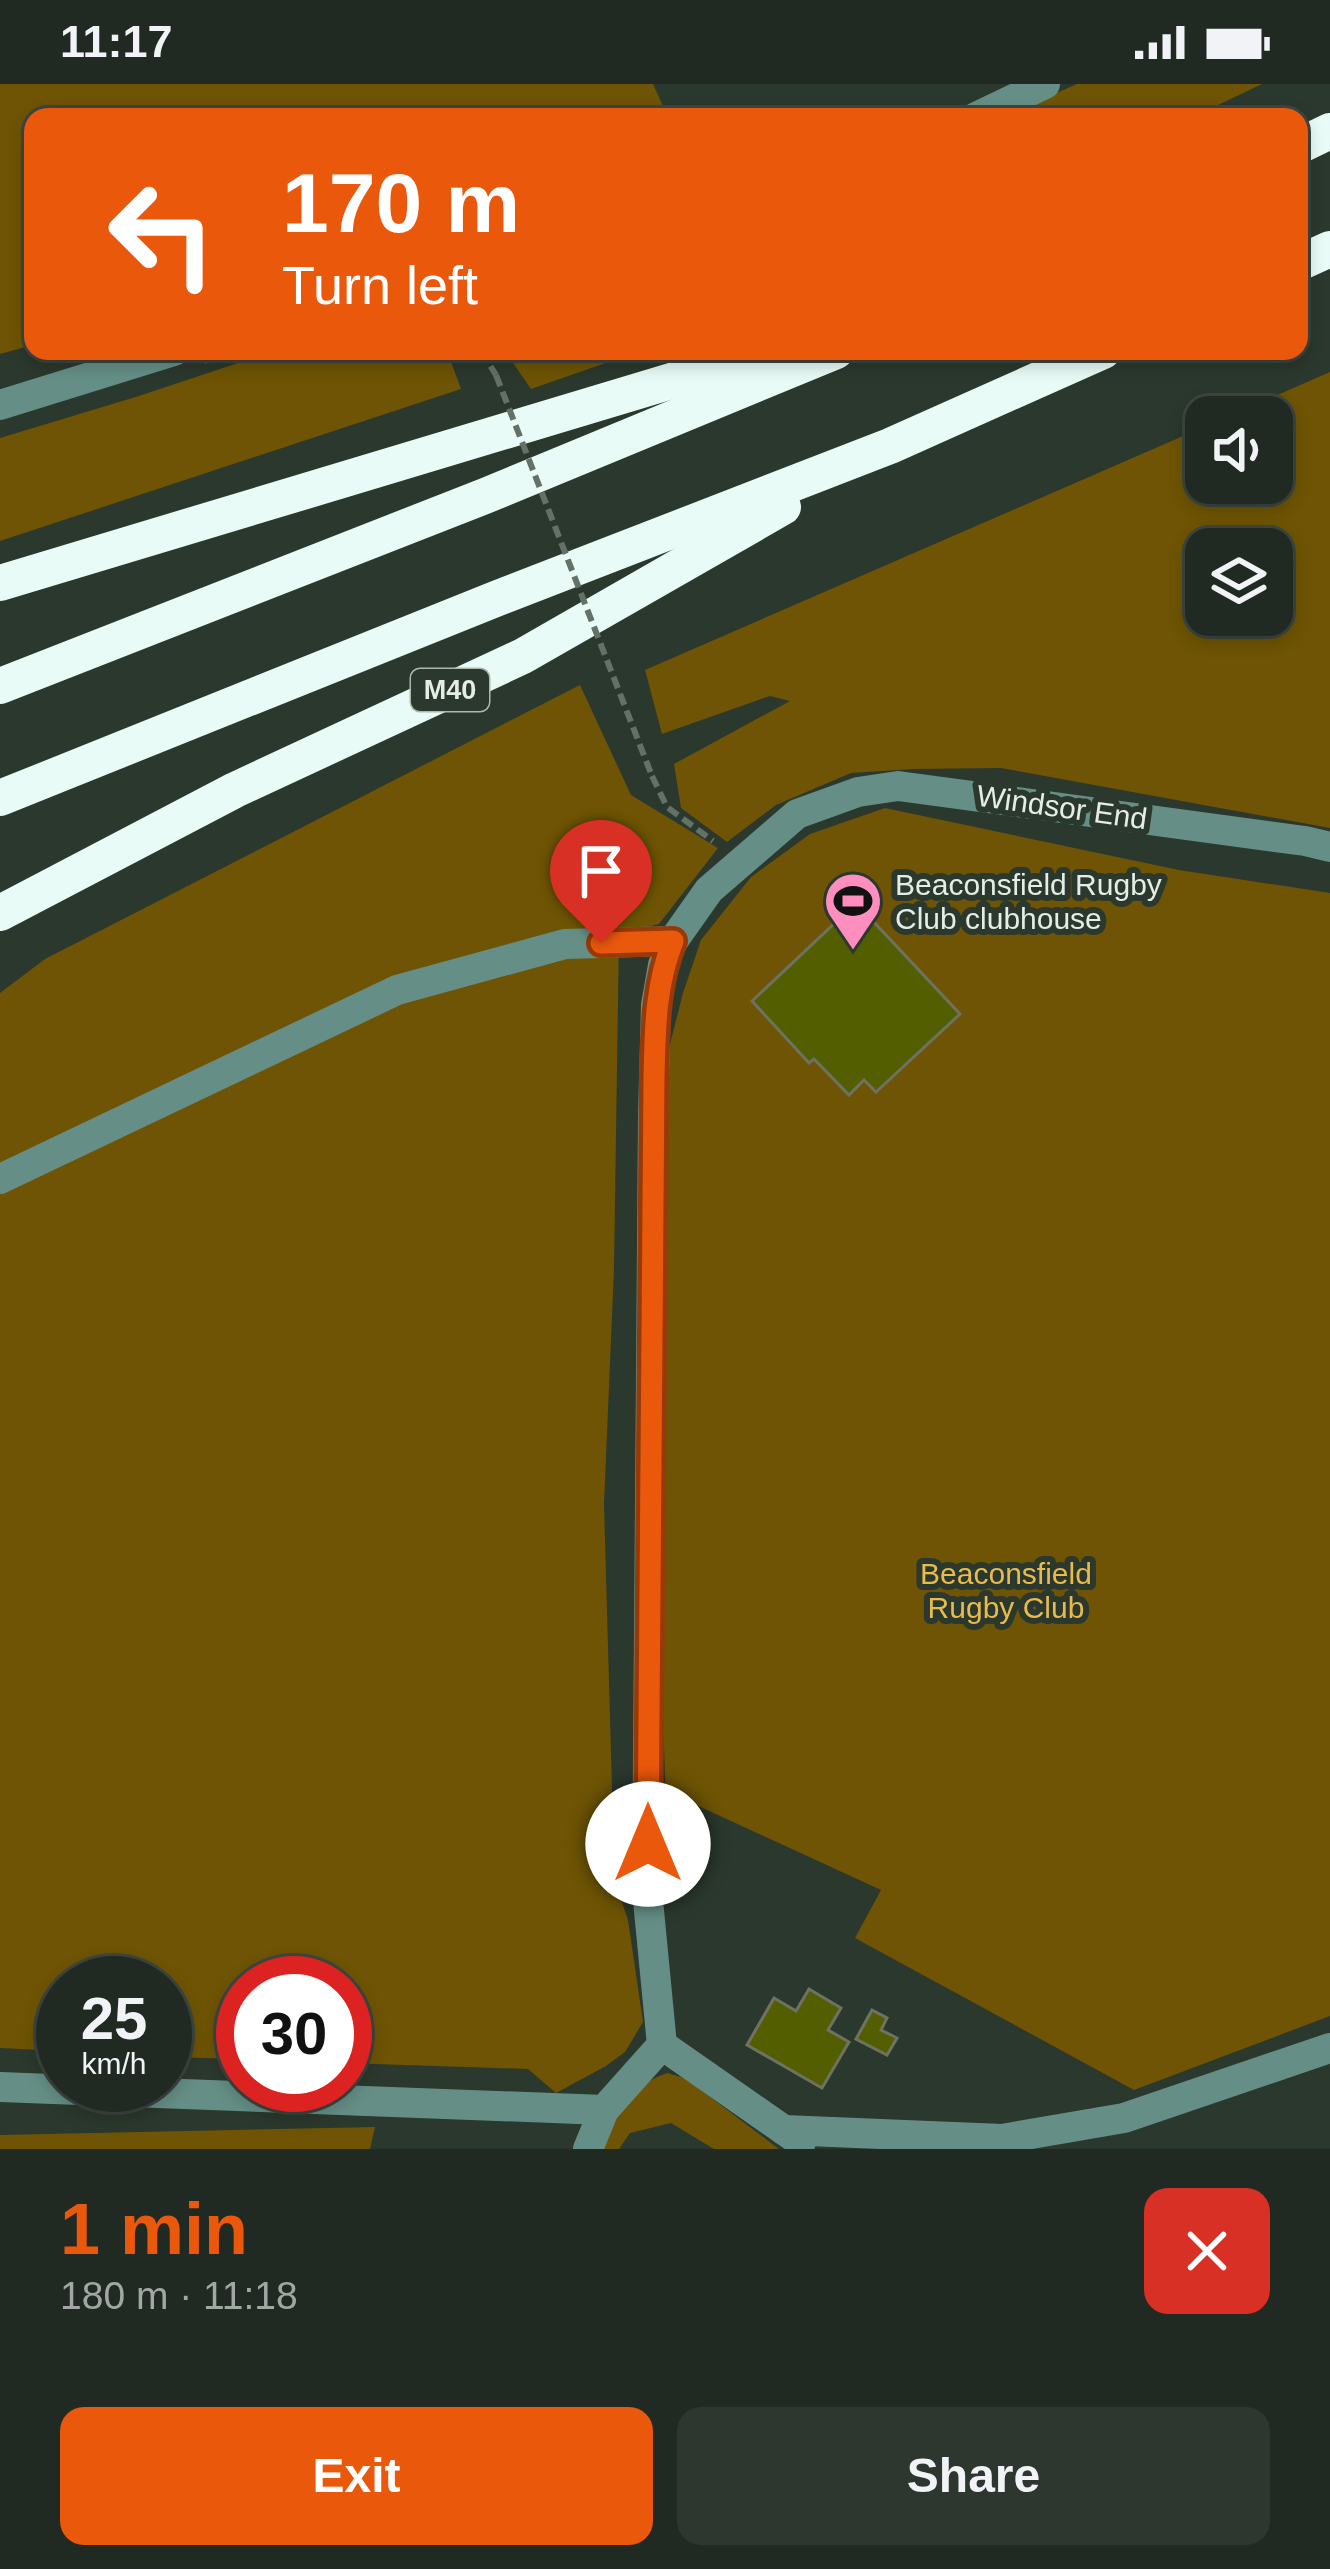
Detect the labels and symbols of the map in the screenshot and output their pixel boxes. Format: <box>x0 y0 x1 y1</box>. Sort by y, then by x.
road number: M40 <box>411 669 489 711</box>
street label: Windsor End <box>975 779 1149 835</box>
pin <box>550 820 652 943</box>
place label: Beaconsfield Rugby Club clubhouse <box>895 868 1162 935</box>
sports icon: Beaconsfield Rugby Club clubhouse <box>822 870 884 952</box>
park label: Beaconsfield Rugby Club <box>920 1557 1092 1624</box>
position arrow <box>585 1781 711 1907</box>
speed limit sign: 30 <box>216 1956 372 2112</box>

